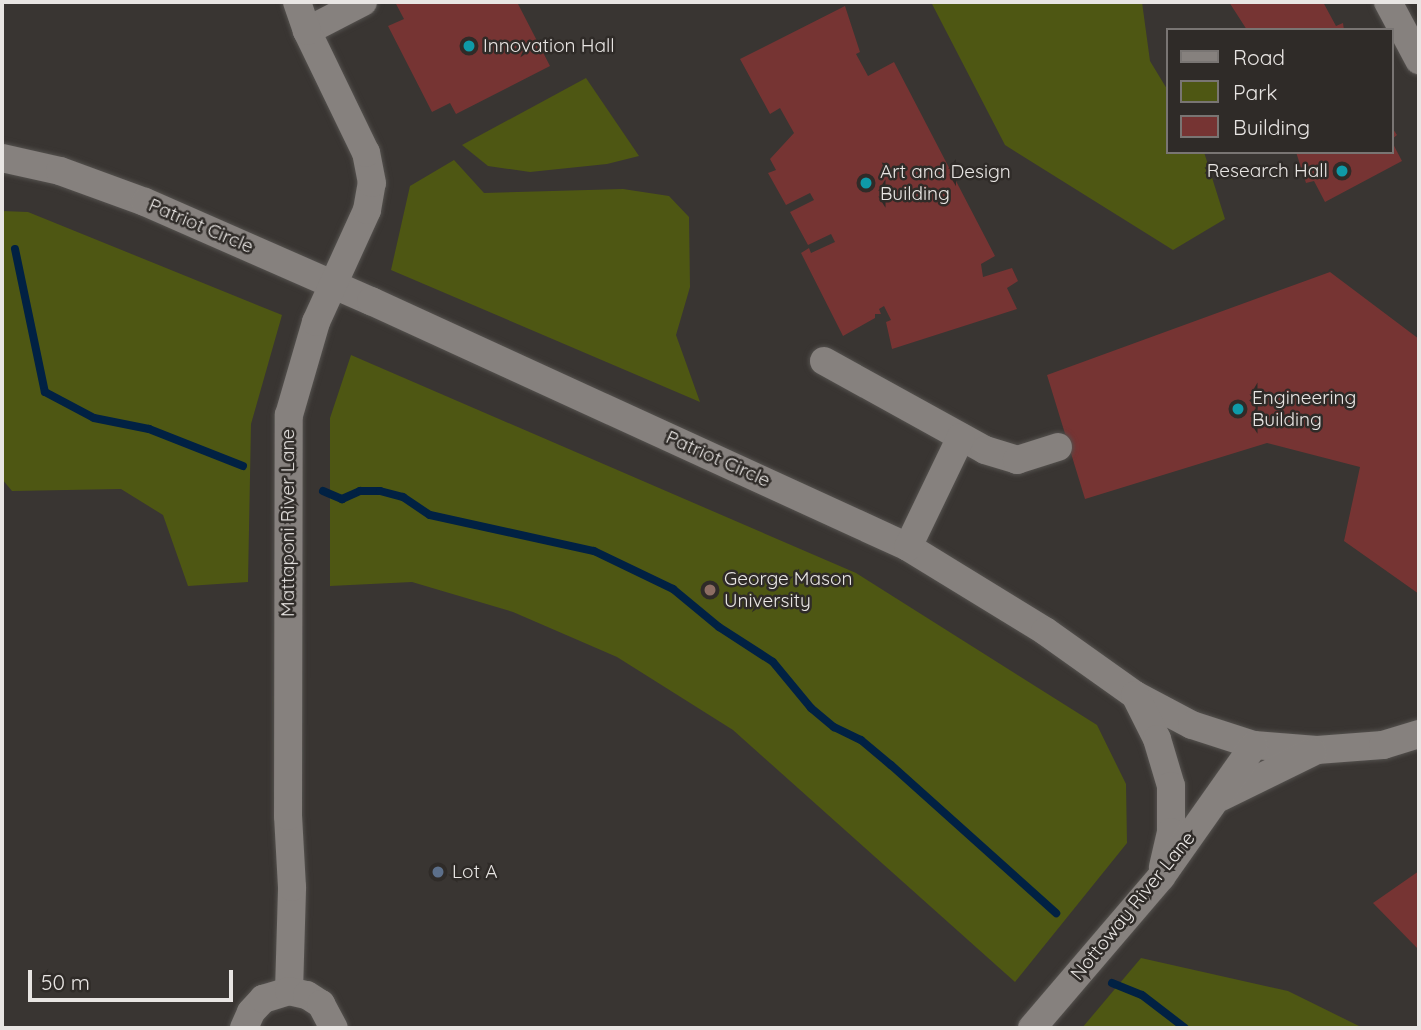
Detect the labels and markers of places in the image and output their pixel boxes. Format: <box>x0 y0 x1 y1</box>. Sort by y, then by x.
place label: Innovation Hall <box>483 35 615 57</box>
marker: Innovation Hall <box>461 38 477 54</box>
place label: Research Hall <box>1207 160 1328 182</box>
place label: Art and Design Building <box>880 161 1011 205</box>
marker: Research Hall <box>1334 163 1350 179</box>
marker: Art and Design Building <box>858 175 874 191</box>
place label: Engineering Building <box>1252 387 1356 431</box>
marker: Engineering Building <box>1230 401 1246 417</box>
place label: George Mason University <box>724 568 852 612</box>
marker: George Mason University <box>702 582 718 598</box>
place label: Lot A <box>452 861 498 883</box>
marker: Lot A <box>430 864 446 880</box>

